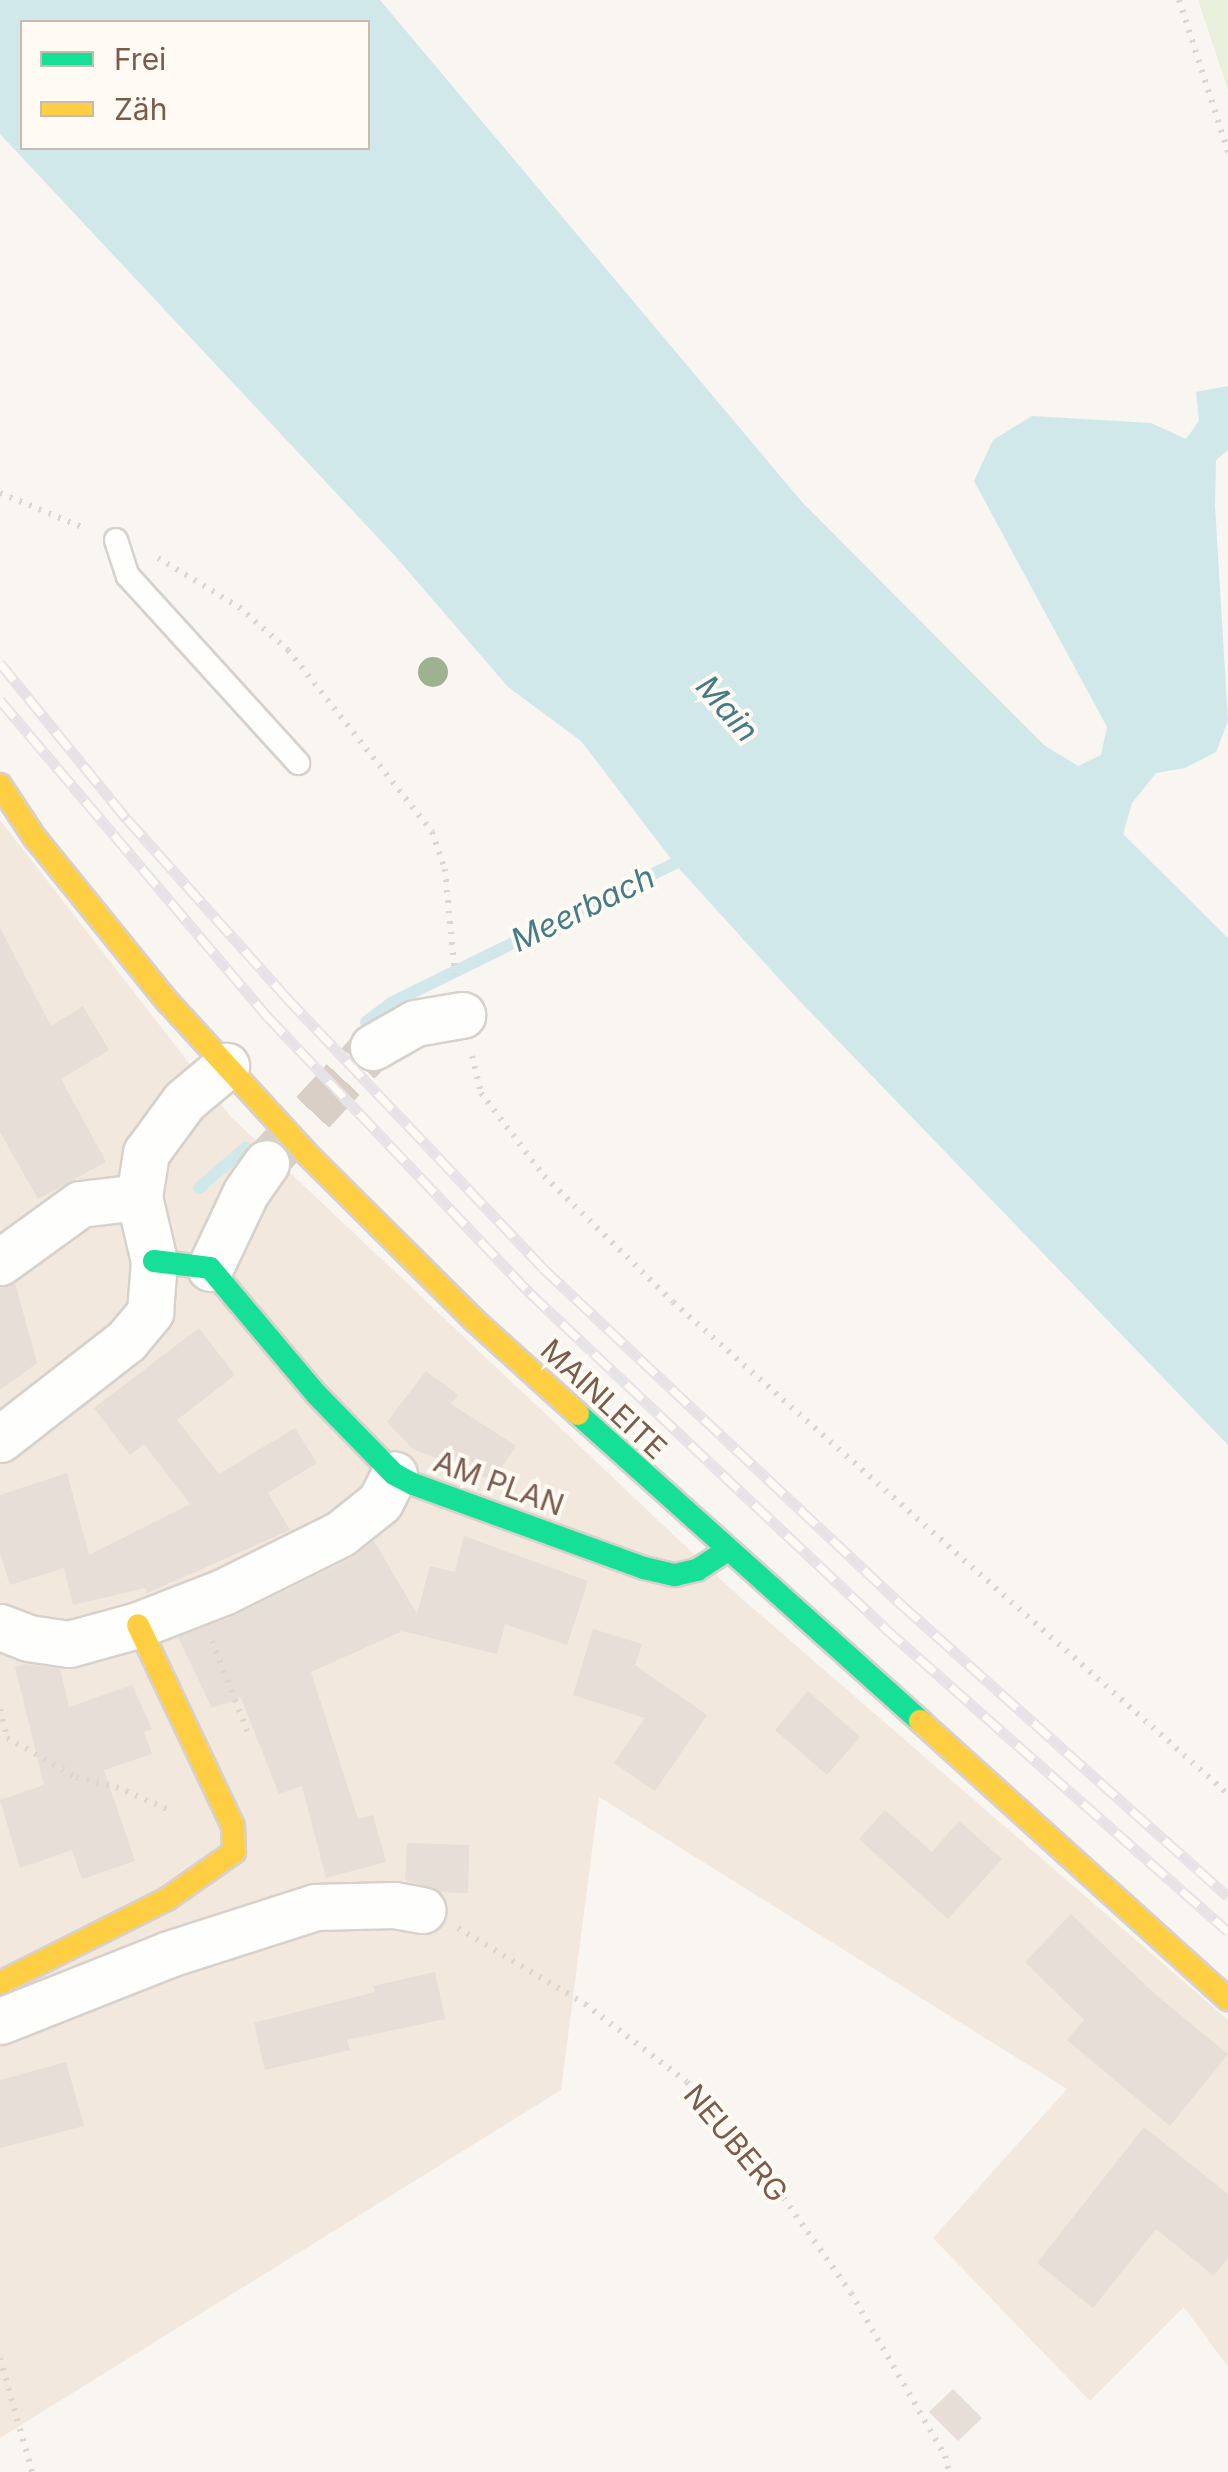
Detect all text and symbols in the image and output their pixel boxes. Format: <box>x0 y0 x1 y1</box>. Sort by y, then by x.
legend <box>20 20 370 150</box>
text: Frei <box>114 41 166 77</box>
text: Zäh <box>114 91 167 127</box>
water label: Main <box>688 668 766 750</box>
water label: Meerbach <box>505 858 661 960</box>
street label: MAINLEITE <box>534 1332 674 1466</box>
street label: AM PLAN <box>429 1443 569 1523</box>
street label: NEUBERG <box>676 2077 796 2209</box>

